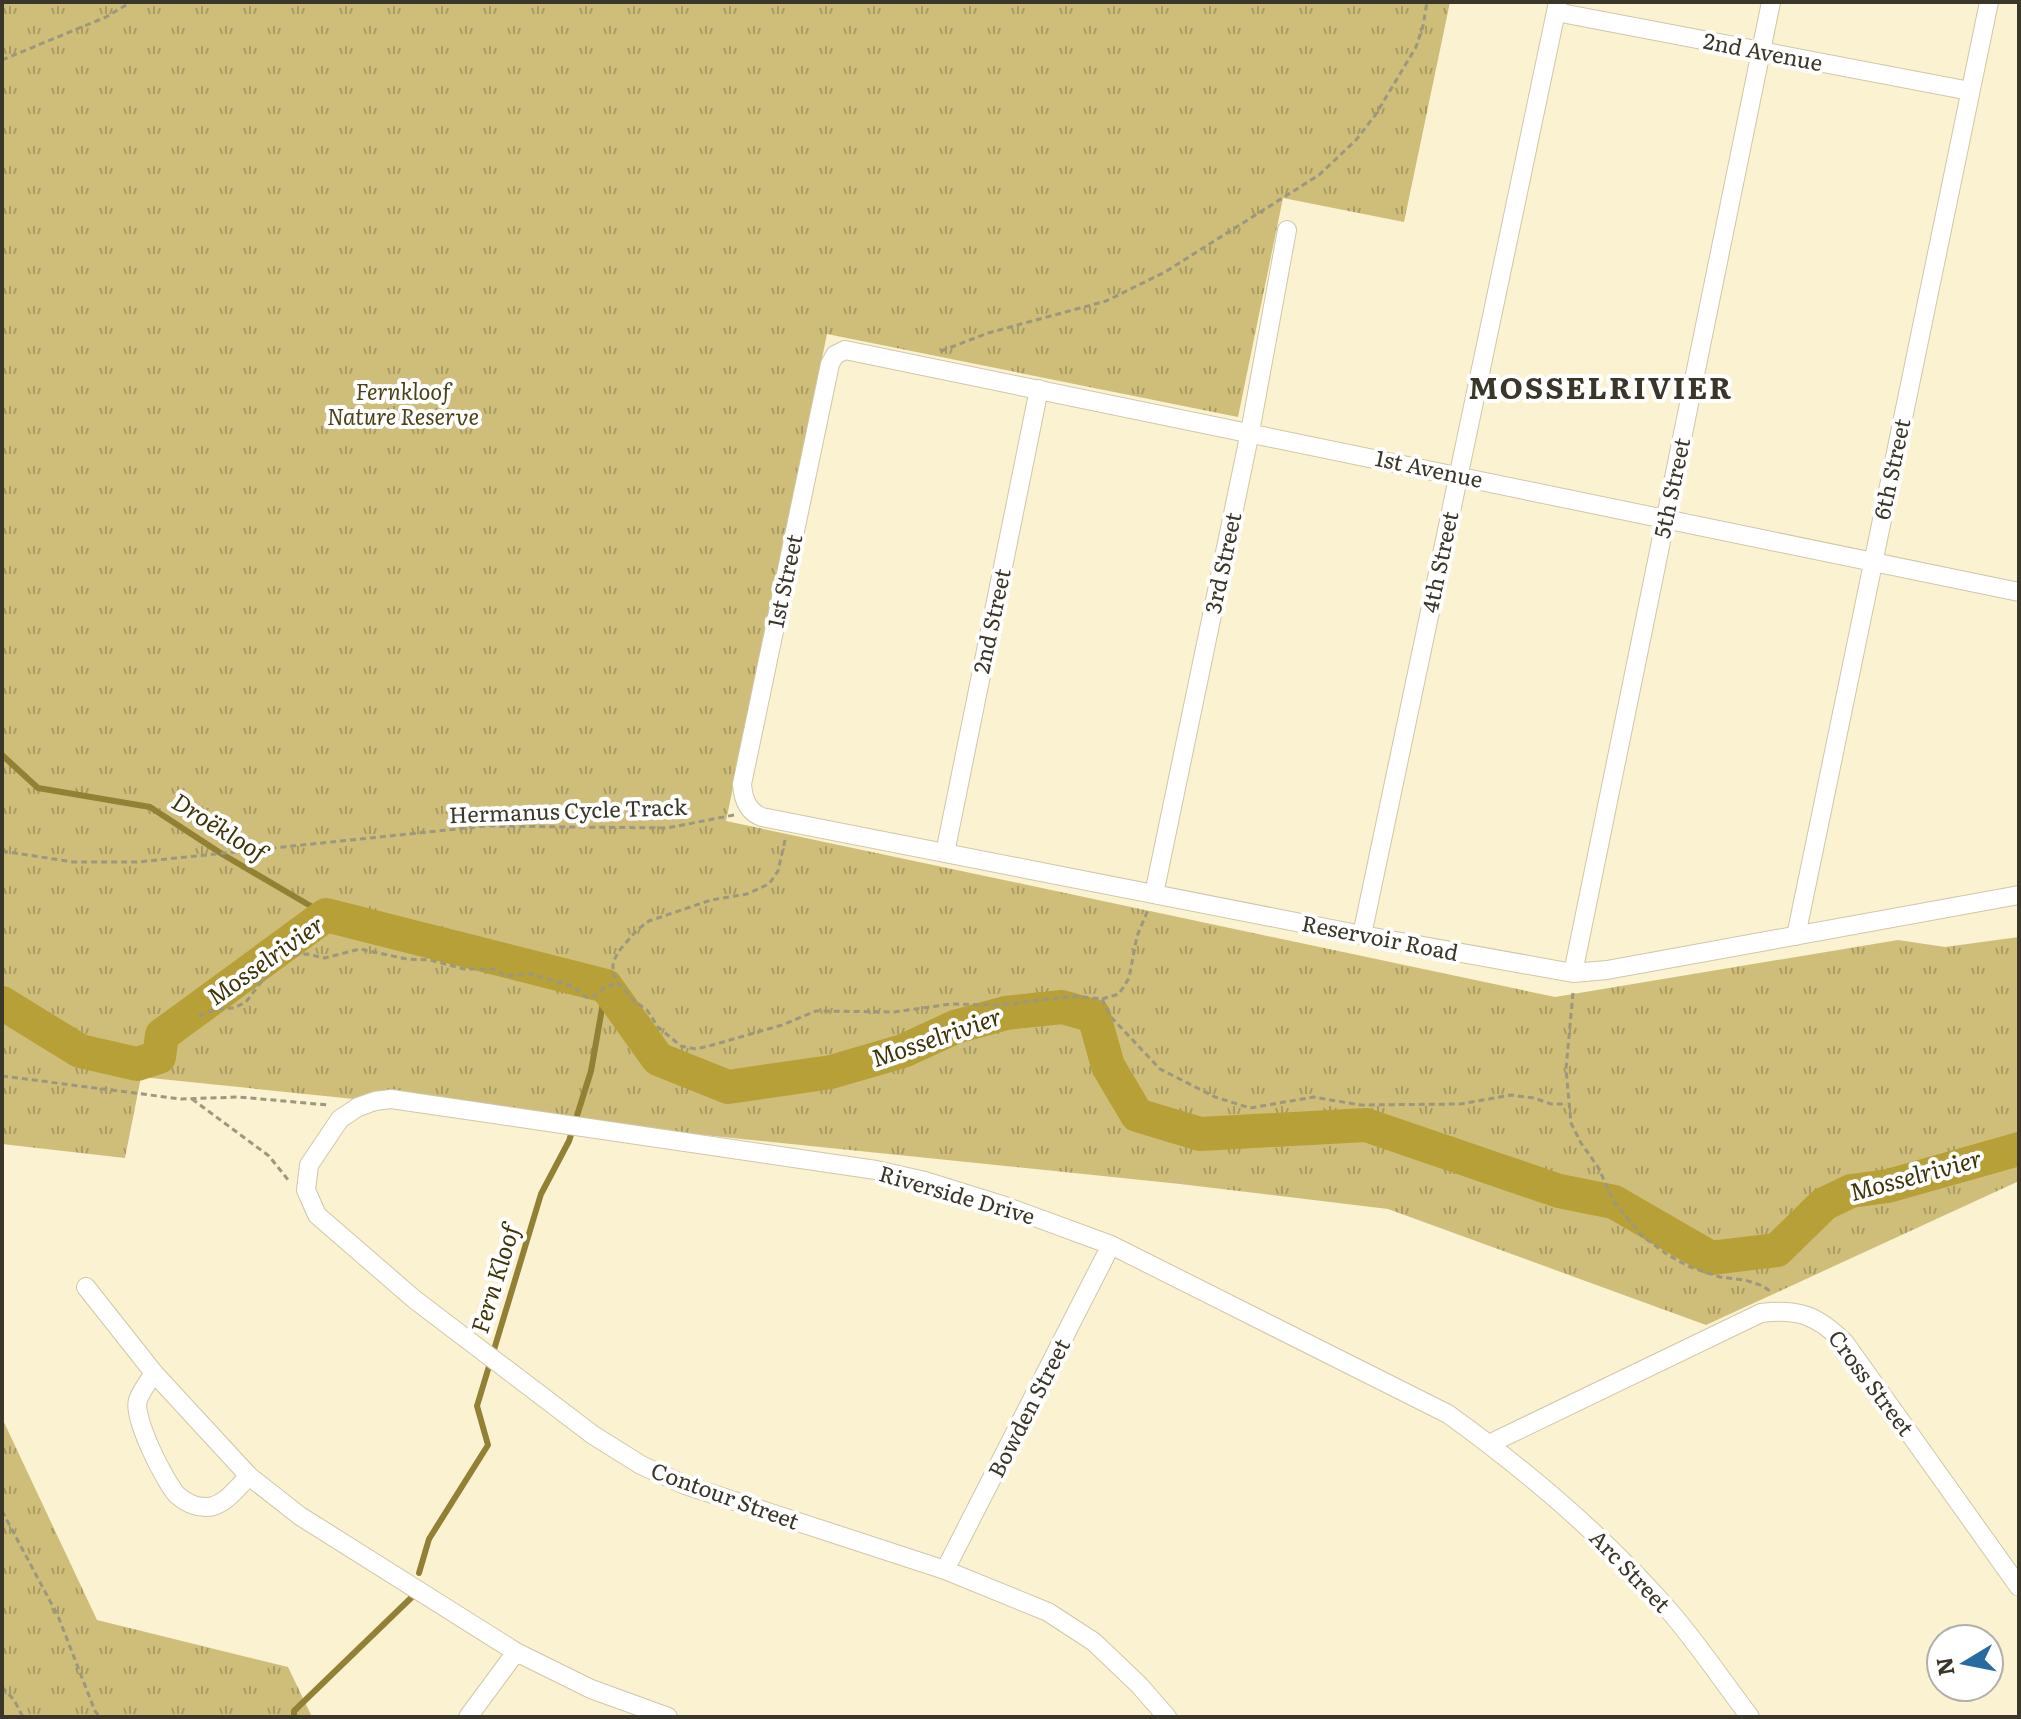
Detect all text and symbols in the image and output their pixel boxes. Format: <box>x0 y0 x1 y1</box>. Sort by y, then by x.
street label: 2nd Avenue <box>1701 23 1826 78</box>
district label: MOSSELRIVIER <box>1469 364 1733 408</box>
park label: Fernkloof Nature Reserve <box>327 374 479 432</box>
street label: 6th Street <box>1864 415 1917 522</box>
street label: 5th Street <box>1644 434 1697 541</box>
street label: 1st Avenue <box>1372 440 1486 495</box>
street label: 4th Street <box>1412 508 1465 615</box>
street label: 3rd Street <box>1195 509 1248 616</box>
street label: 1st Street <box>758 531 810 631</box>
street label: 2nd Street <box>963 565 1018 676</box>
water label: Droëkloof <box>166 783 277 870</box>
street label: Hermanus Cycle Track <box>448 789 688 830</box>
street label: Reservoir Road <box>1299 905 1461 968</box>
water label: Mosselrivier <box>199 906 330 1012</box>
water label: Mosselrivier <box>866 997 1006 1074</box>
water label: Mosselrivier <box>1845 1139 1985 1208</box>
street label: Riverside Drive <box>876 1156 1039 1232</box>
water label: Fern Kloof <box>460 1217 528 1337</box>
street label: Cross Street <box>1821 1322 1923 1442</box>
street label: Bowden Street <box>978 1332 1077 1483</box>
street label: Contour Street <box>647 1453 804 1537</box>
street label: Arc Street <box>1583 1521 1679 1619</box>
north arrow <box>1925 1623 2005 1703</box>
text: N <box>1926 1655 1962 1679</box>

